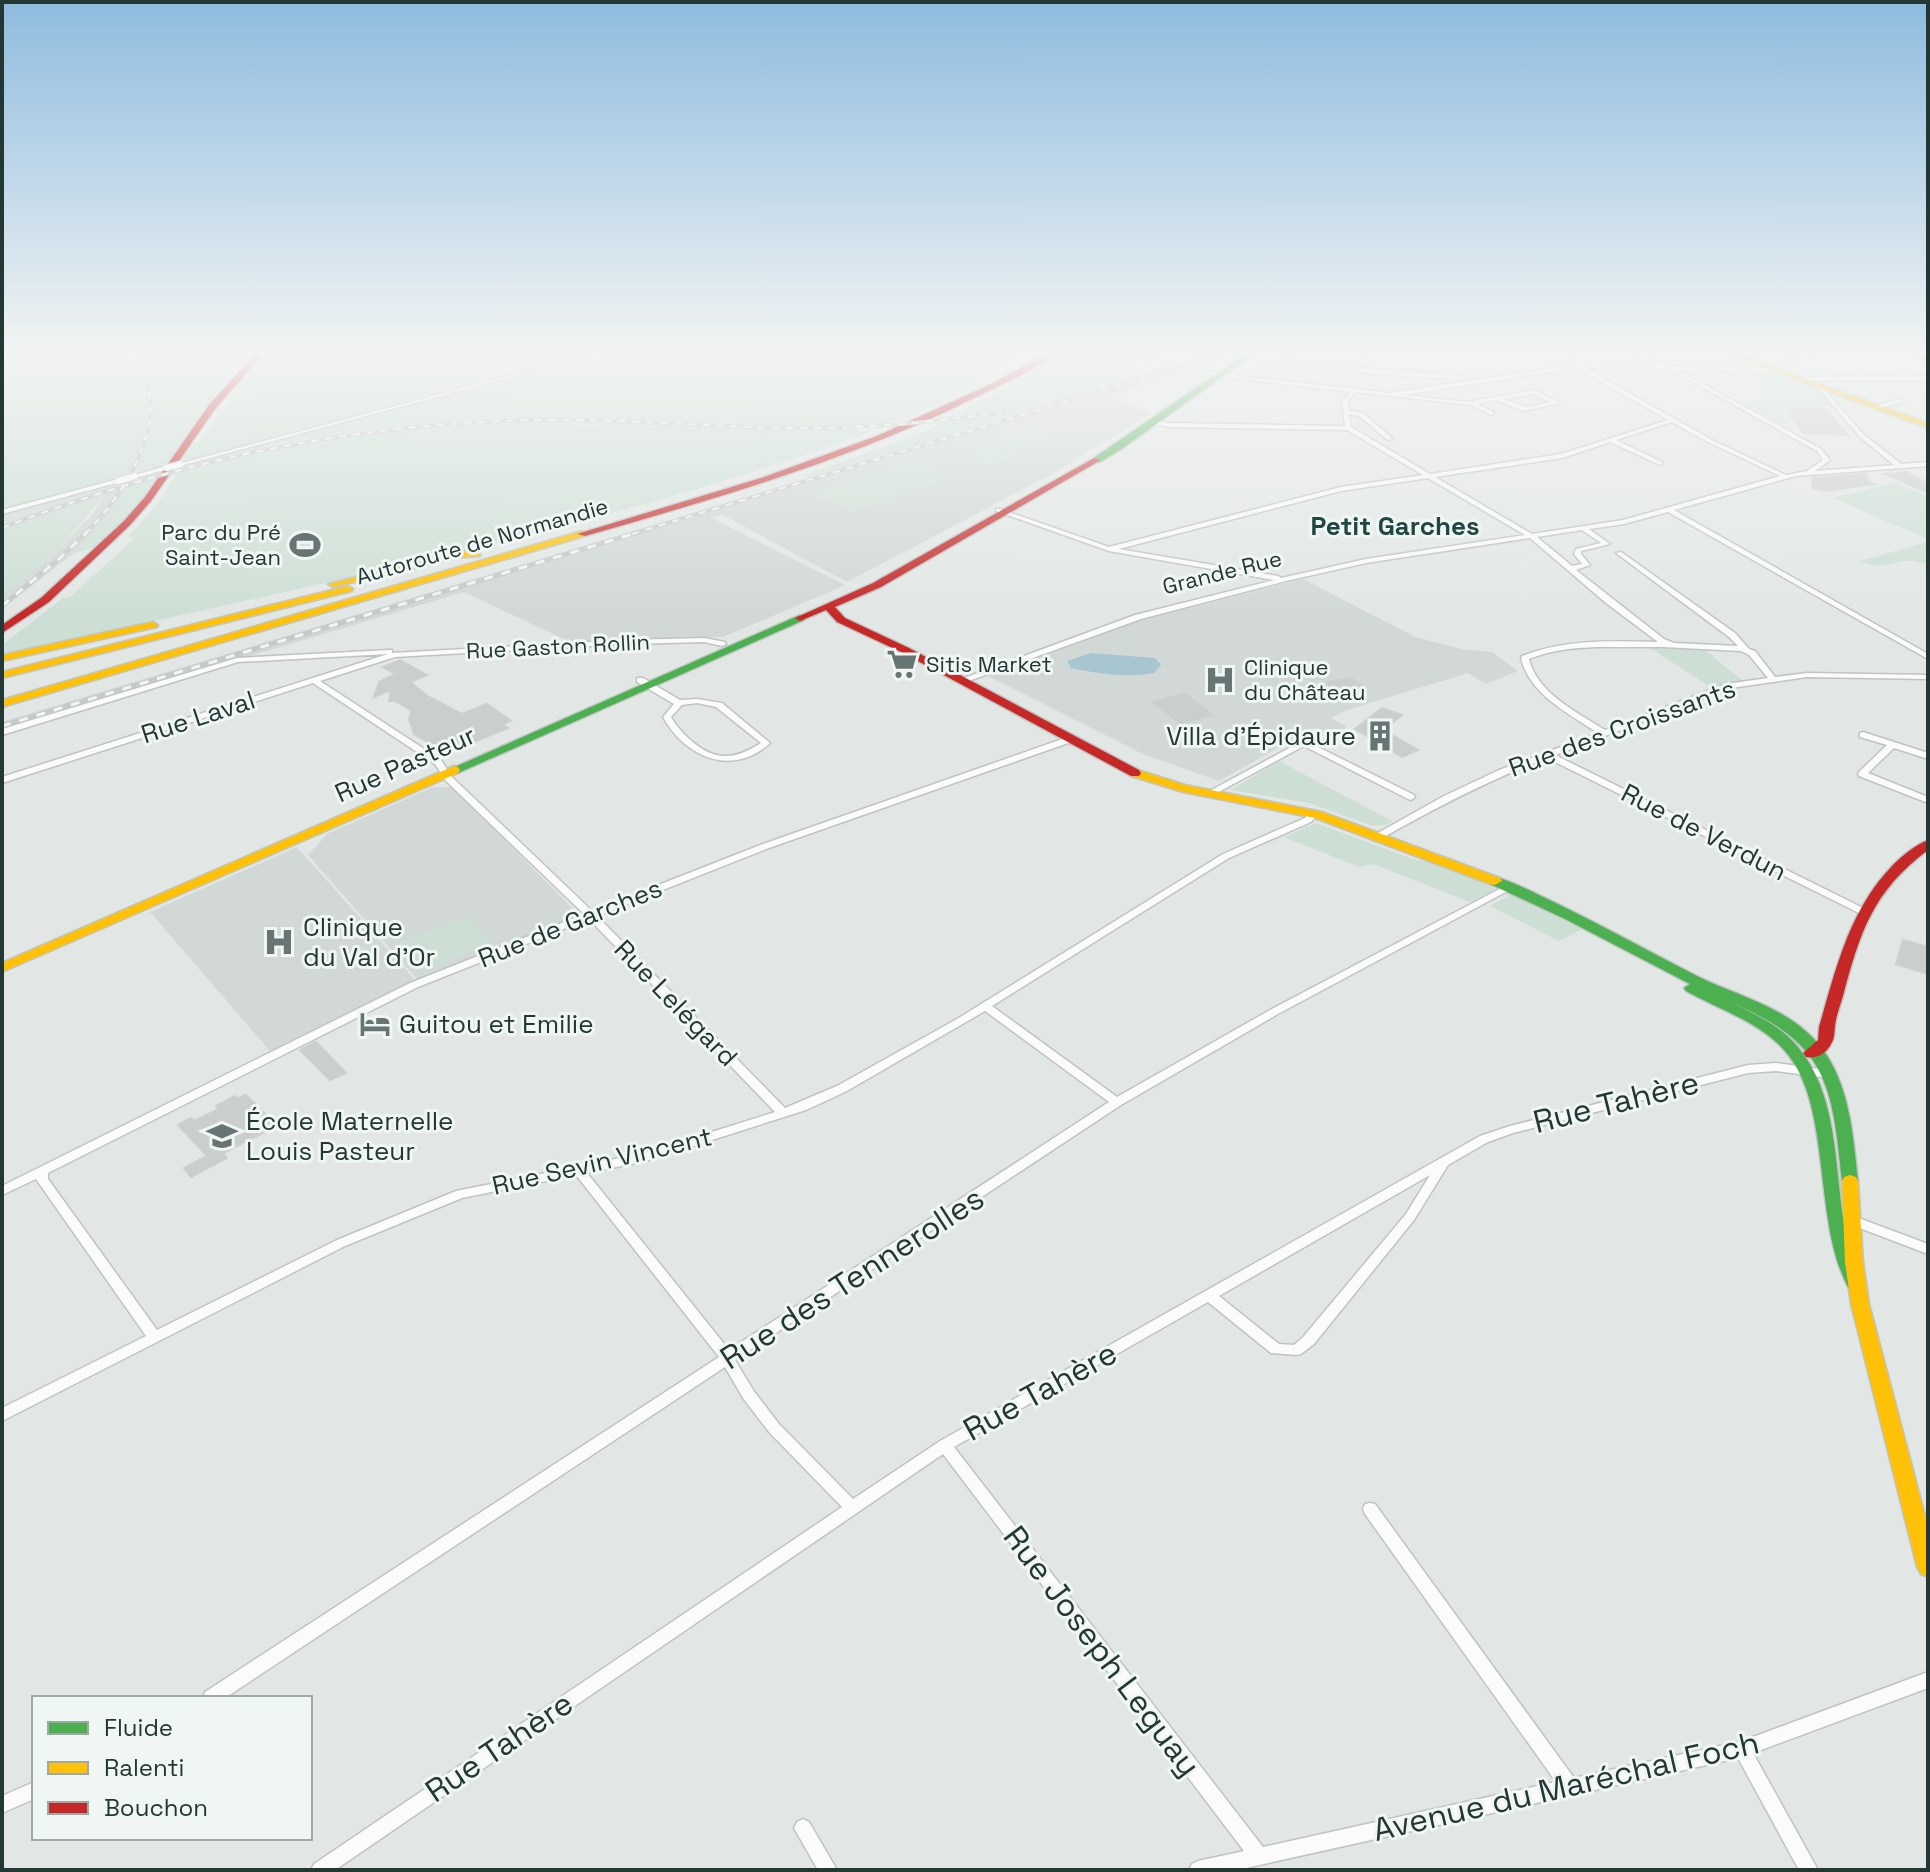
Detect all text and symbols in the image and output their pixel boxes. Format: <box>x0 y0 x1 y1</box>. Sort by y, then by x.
street label: Autoroute de Normandie <box>353 492 611 590</box>
district label: Petit Garches <box>1310 509 1480 543</box>
place label: Parc du Pré Saint-Jean <box>161 518 281 571</box>
sports icon: Parc du Pré Saint-Jean <box>288 528 322 562</box>
street label: Grande Rue <box>1160 544 1284 600</box>
street label: Rue Gaston Rollin <box>465 627 651 665</box>
supermarket icon: Sitis Market <box>885 647 919 681</box>
place label: Sitis Market <box>926 650 1052 678</box>
place label: Clinique du Château <box>1244 653 1365 706</box>
hospital icon: Clinique du Château <box>1203 663 1237 697</box>
street label: Rue des Croissants <box>1504 671 1740 785</box>
street label: Rue Laval <box>137 683 259 751</box>
street label: Rue Pasteur <box>329 718 481 810</box>
place label: Villa d'Épidaure <box>1166 719 1356 753</box>
building icon: Villa d'Épidaure <box>1363 719 1397 753</box>
street label: Rue de Verdun <box>1616 776 1792 888</box>
street label: Rue de Garches <box>473 871 667 975</box>
place label: Clinique du Val d'Or <box>303 910 435 974</box>
hospital icon: Clinique du Val d'Or <box>262 925 296 959</box>
street label: Rue Lelégard <box>607 932 745 1074</box>
hotel icon: Guitou et Emilie <box>358 1007 392 1041</box>
place label: Guitou et Emilie <box>399 1007 594 1041</box>
street label: Rue Tahère <box>1529 1062 1703 1142</box>
place label: École Maternelle Louis Pasteur <box>246 1104 453 1168</box>
school or university icon: École Maternelle Louis Pasteur <box>205 1119 239 1153</box>
street label: Rue Sevin Vincent <box>489 1119 715 1203</box>
street label: Rue des Tennerolles <box>713 1178 991 1378</box>
street label: Rue Tahère <box>956 1332 1124 1450</box>
street label: Rue Joseph Leguay <box>995 1518 1209 1784</box>
street label: Rue Tahère <box>418 1683 580 1811</box>
legend <box>32 1696 312 1840</box>
text: Fluide <box>104 1712 173 1743</box>
street label: Avenue du Maréchal Foch <box>1369 1722 1763 1850</box>
text: Ralenti <box>104 1752 184 1783</box>
text: Bouchon <box>104 1792 208 1823</box>

